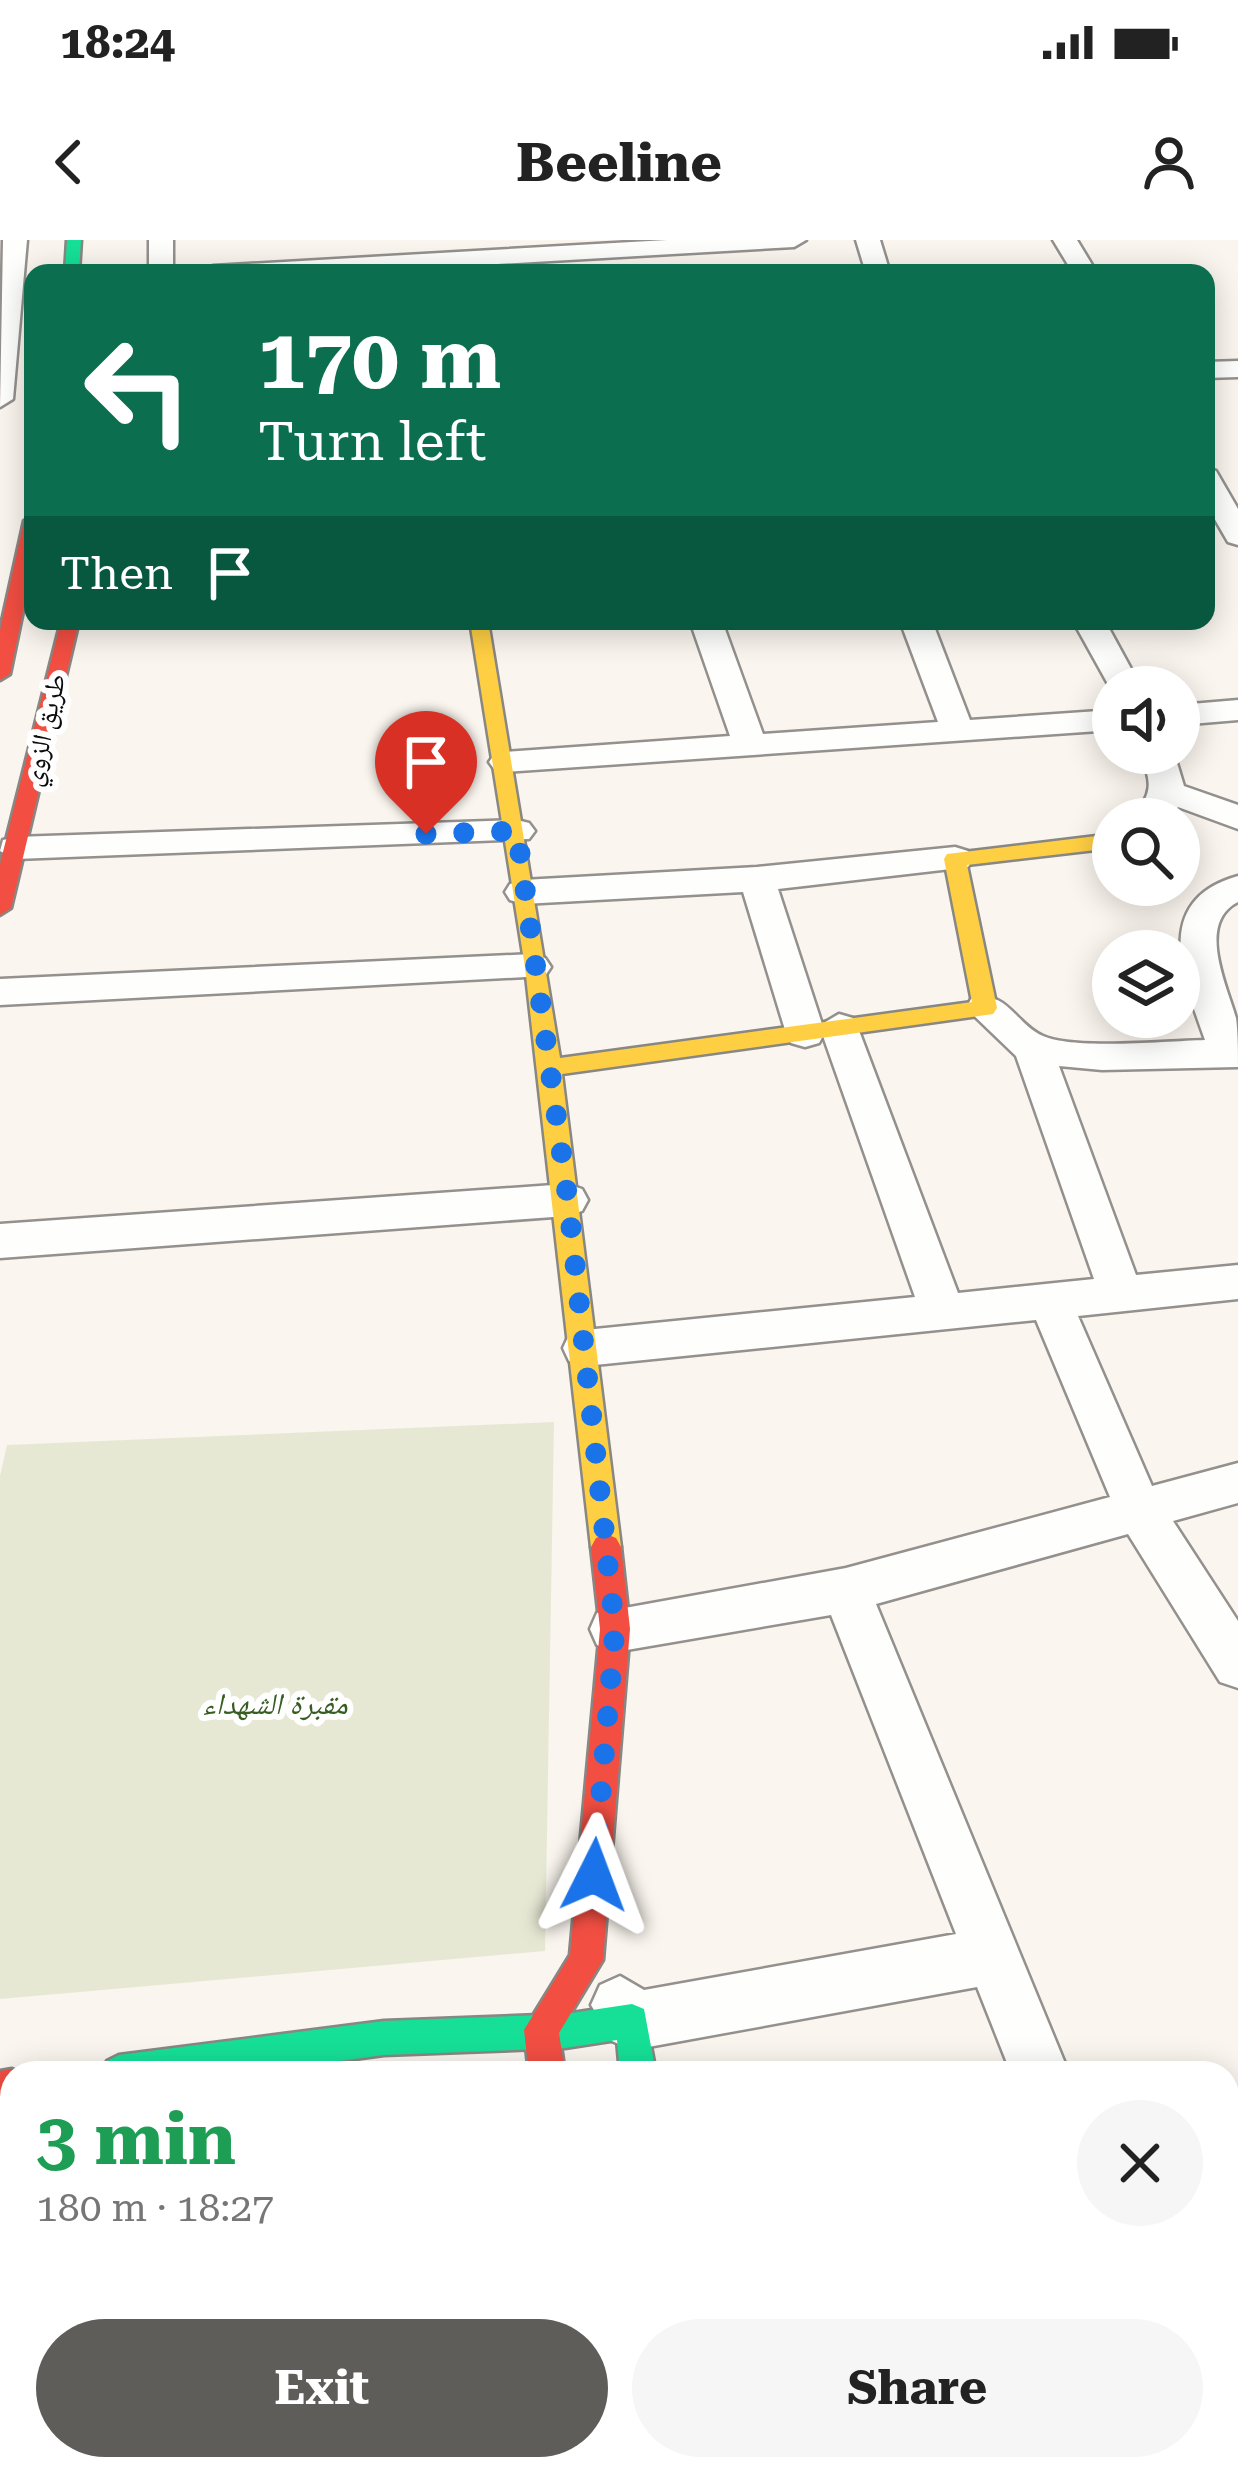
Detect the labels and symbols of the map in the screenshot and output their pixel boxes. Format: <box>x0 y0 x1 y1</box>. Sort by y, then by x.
street label: طريق الزوي <box>16 671 77 790</box>
pin <box>375 711 477 834</box>
park label: مقبرة الشهداء <box>202 1686 348 1721</box>
position arrow <box>531 1812 657 1938</box>

